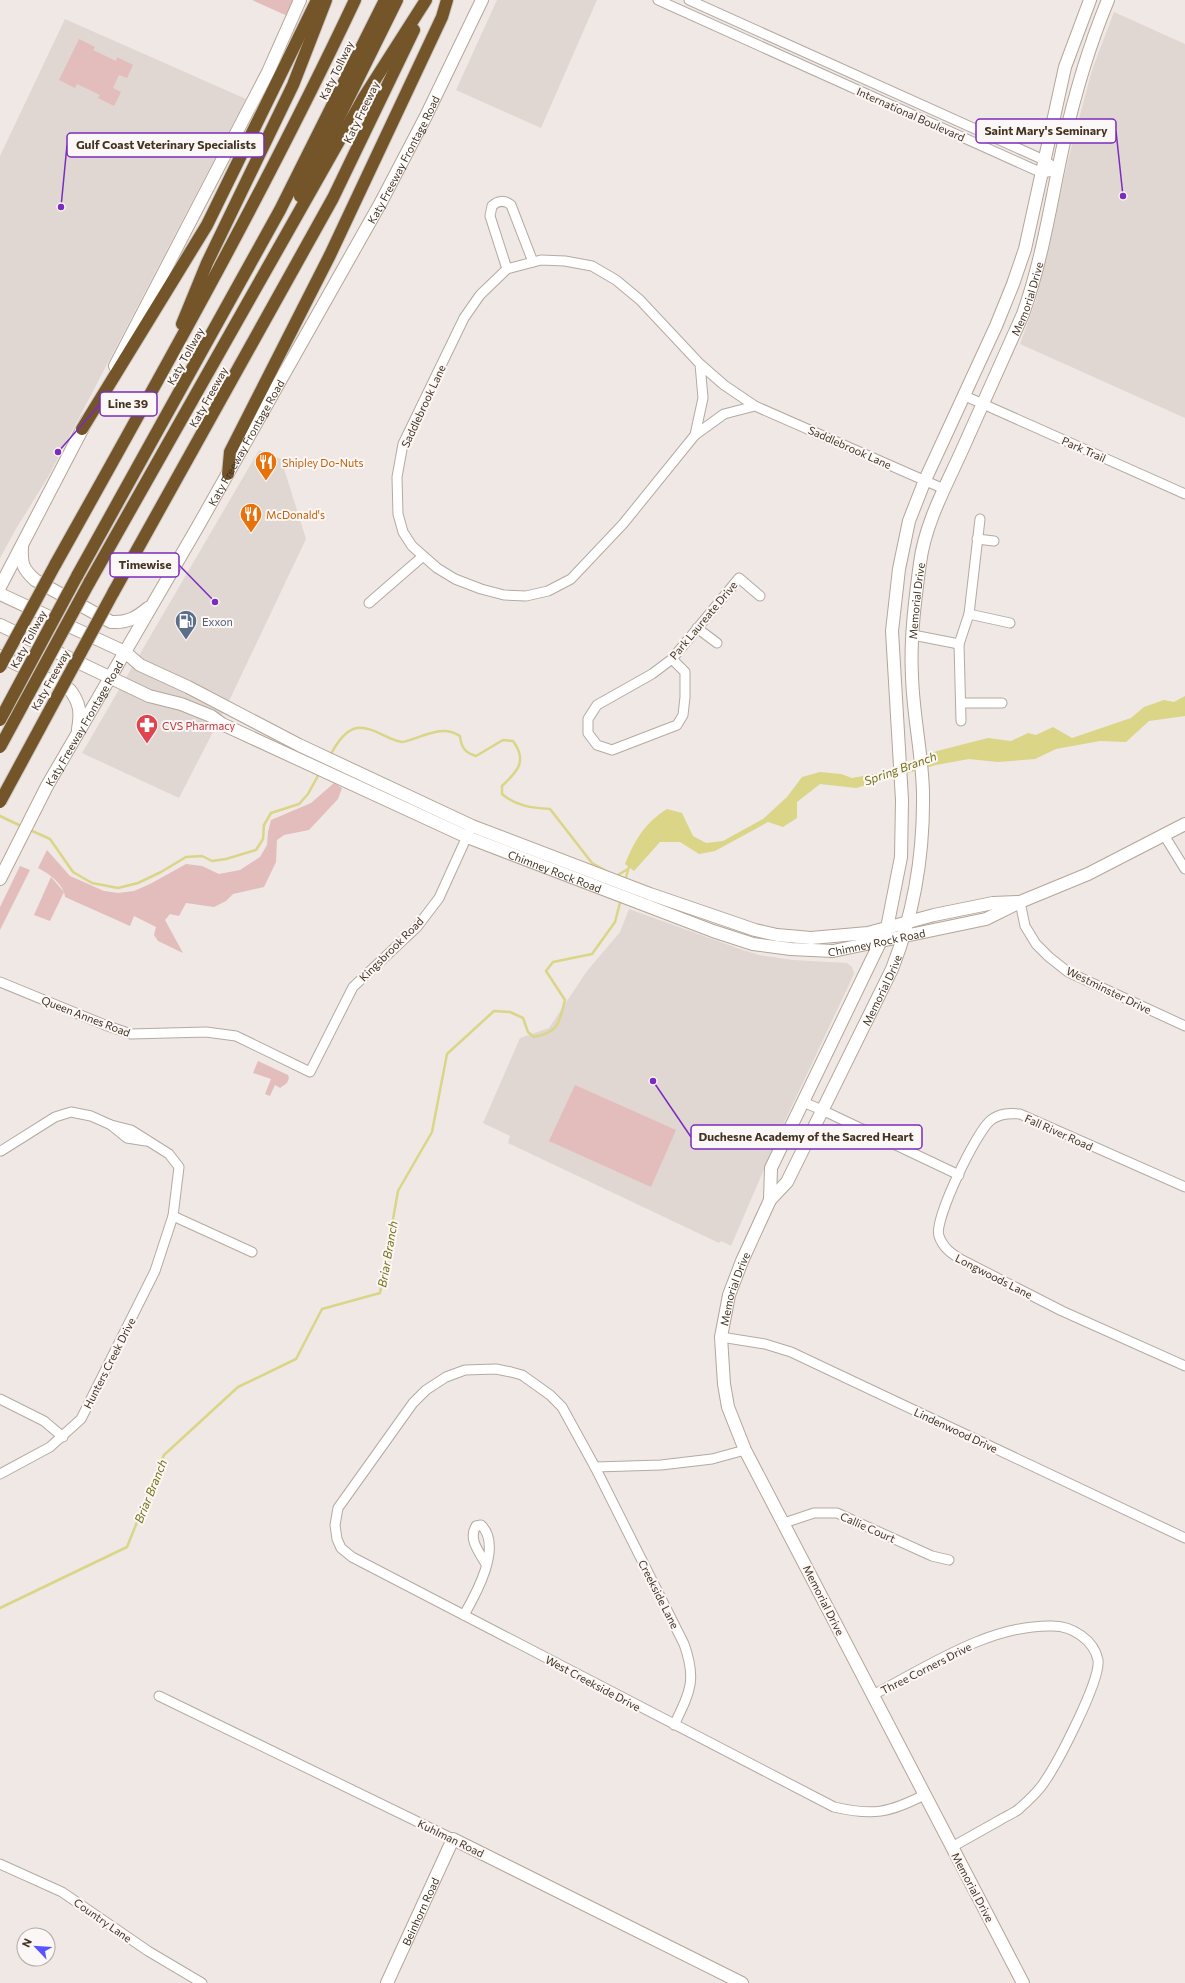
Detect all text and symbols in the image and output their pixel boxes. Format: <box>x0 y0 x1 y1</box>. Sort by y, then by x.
street label: Katy Tollway <box>316 38 356 102</box>
street label: Katy Freeway <box>340 79 382 145</box>
street label: International Boulevard <box>855 84 967 144</box>
street label: Katy Freeway Frontage Road <box>364 93 441 225</box>
callout: Saint Mary's Seminary <box>976 119 1116 143</box>
text: Saint Mary's Seminary <box>984 123 1108 137</box>
callout: Gulf Coast Veterinary Specialists <box>67 133 264 157</box>
text: Gulf Coast Veterinary Specialists <box>76 137 257 151</box>
street label: Memorial Drive <box>1008 260 1045 337</box>
street label: Katy Tollway <box>164 325 206 387</box>
street label: Saddlebrook Lane <box>398 362 448 449</box>
street label: Katy Freeway <box>186 364 230 430</box>
street label: Katy Freeway Frontage Road <box>205 377 286 508</box>
callout: Line 39 <box>100 392 157 416</box>
text: Line 39 <box>108 396 148 410</box>
street label: Saddlebrook Lane <box>806 423 894 471</box>
street label: Park Trail <box>1060 434 1108 464</box>
restaurant icon: Shipley Do-Nuts <box>253 449 279 482</box>
place label: Shipley Do-Nuts <box>282 456 364 469</box>
restaurant icon: McDonald's <box>238 501 264 534</box>
place label: McDonald's <box>266 508 325 521</box>
callout: Timewise <box>110 553 179 577</box>
text: Timewise <box>119 557 171 571</box>
street label: Memorial Drive <box>906 562 927 640</box>
street label: Park Laureate Drive <box>667 578 740 662</box>
street label: Katy Tollway <box>7 608 49 670</box>
fuel station icon: Exxon <box>173 608 199 641</box>
place label: Exxon <box>202 615 233 628</box>
street label: Katy Freeway <box>28 647 72 713</box>
street label: Katy Freeway Frontage Road <box>42 658 125 788</box>
pharmacy icon: CVS Pharmacy <box>134 712 160 745</box>
place label: CVS Pharmacy <box>162 719 236 732</box>
water label: Spring Branch <box>862 748 938 788</box>
street label: Chimney Rock Road <box>507 847 604 894</box>
street label: Kingsbrook Road <box>356 914 426 984</box>
street label: Chimney Rock Road <box>828 925 926 958</box>
street label: Memorial Drive <box>859 952 903 1027</box>
street label: Westminster Drive <box>1064 964 1154 1016</box>
street label: Queen Annes Road <box>40 993 132 1039</box>
street label: Fall River Road <box>1023 1111 1095 1153</box>
callout: Duchesne Academy of the Sacred Heart <box>691 1125 922 1149</box>
text: Duchesne Academy of the Sacred Heart <box>698 1129 914 1143</box>
water label: Briar Branch <box>374 1219 400 1288</box>
street label: Memorial Drive <box>717 1249 752 1327</box>
street label: Longwoods Lane <box>953 1251 1035 1301</box>
street label: Hunters Creek Drive <box>80 1315 138 1411</box>
street label: Lindenwood Drive <box>912 1405 1000 1455</box>
water label: Briar Branch <box>131 1457 169 1525</box>
street label: Callie Court <box>839 1509 898 1545</box>
street label: Creekside Lane <box>636 1557 682 1631</box>
street label: Memorial Drive <box>801 1563 847 1637</box>
street label: Three Corners Drive <box>879 1639 974 1696</box>
street label: West Creekside Drive <box>543 1652 643 1714</box>
street label: Kuhlman Road <box>416 1816 486 1860</box>
street label: Memorial Drive <box>949 1850 997 1924</box>
street label: Beinhorn Road <box>399 1875 441 1947</box>
street label: Country Lane <box>72 1895 134 1945</box>
north arrow <box>16 1927 56 1967</box>
text: N <box>19 1936 34 1949</box>

